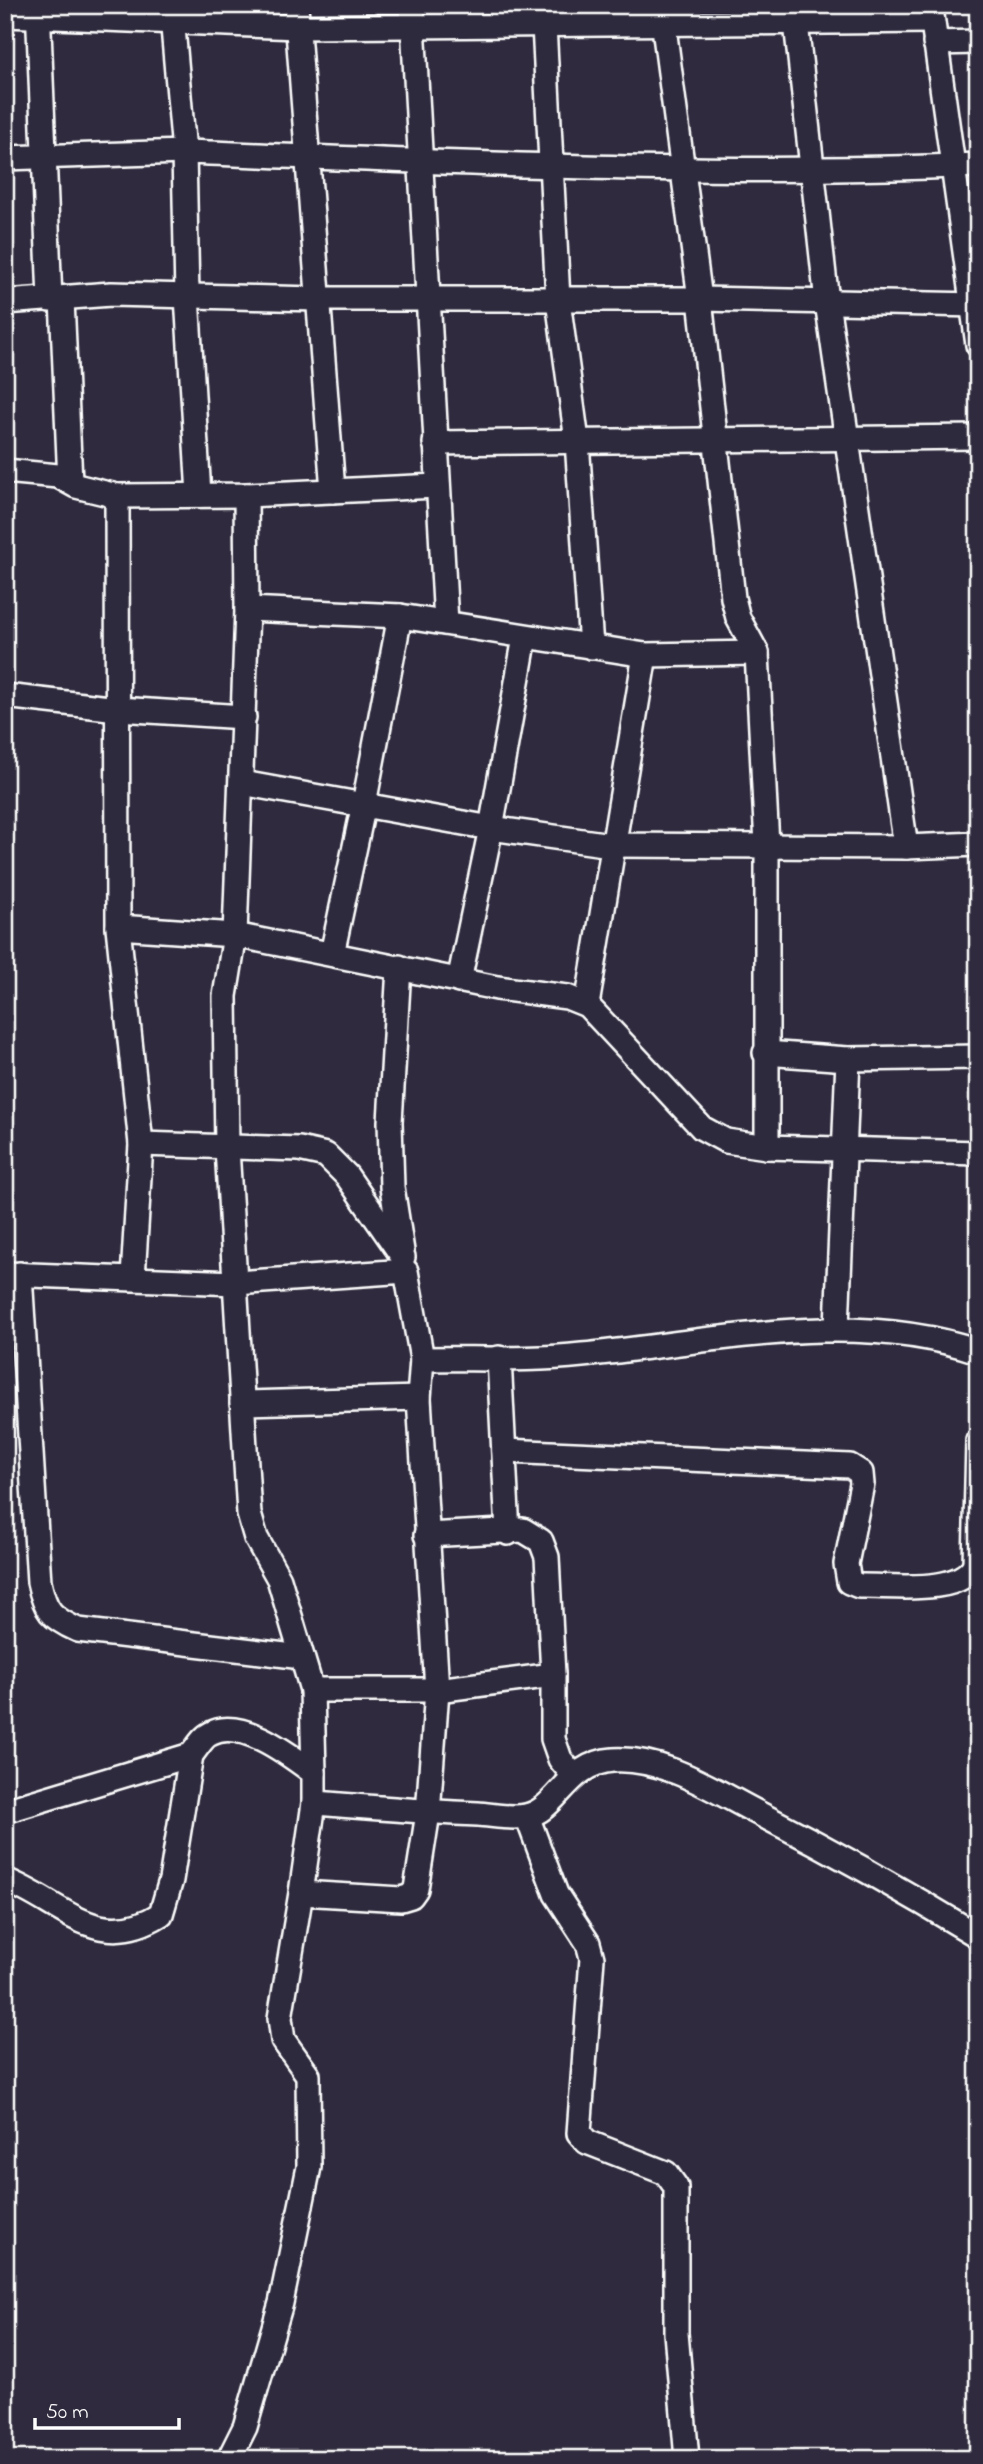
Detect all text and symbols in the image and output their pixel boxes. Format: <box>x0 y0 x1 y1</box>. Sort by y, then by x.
scale bar <box>35 2387 178 2431</box>
text: 50 m <box>46 2398 89 2428</box>

